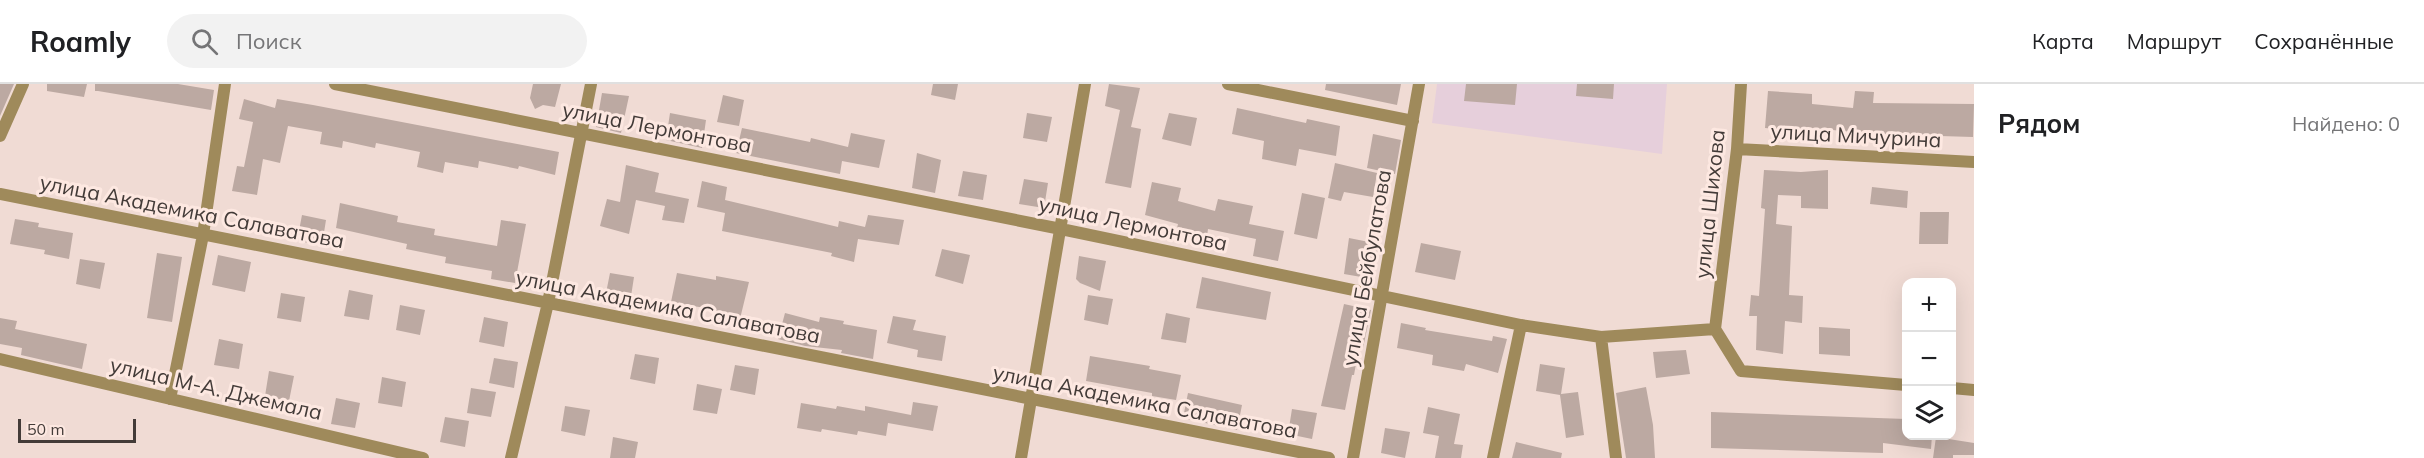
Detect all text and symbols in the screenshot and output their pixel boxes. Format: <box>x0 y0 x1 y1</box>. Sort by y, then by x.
search box <box>167 14 587 68</box>
text: Roamly <box>30 24 131 59</box>
icon: search <box>188 25 221 58</box>
text: Поиск <box>236 27 302 55</box>
text: Карта <box>2032 28 2094 54</box>
text: Маршрут <box>2127 28 2221 54</box>
text: Сохранённые <box>2254 28 2394 54</box>
street label: улица Лермонтова <box>560 96 754 158</box>
text: Рядом <box>1998 107 2081 140</box>
text: Найдено: 0 <box>2292 111 2400 136</box>
street label: улица Мичурина <box>1770 118 1942 152</box>
street label: улица Шихова <box>1688 128 1730 280</box>
street label: улица Бейбулатова <box>1336 167 1396 368</box>
street label: улица Академика Салаватова <box>38 169 347 253</box>
street label: улица Лермонтова <box>1036 190 1230 256</box>
street label: улица Академика Салаватова <box>514 264 823 348</box>
map controls <box>1902 278 1956 440</box>
button: + <box>1902 278 1956 332</box>
button: − <box>1902 332 1956 386</box>
street label: улица М-А. Джемала <box>108 351 325 425</box>
street label: улица Академика Салаватова <box>991 359 1300 443</box>
button: layers <box>1902 386 1956 440</box>
scale bar <box>18 416 136 444</box>
text: 50 m <box>27 419 64 439</box>

